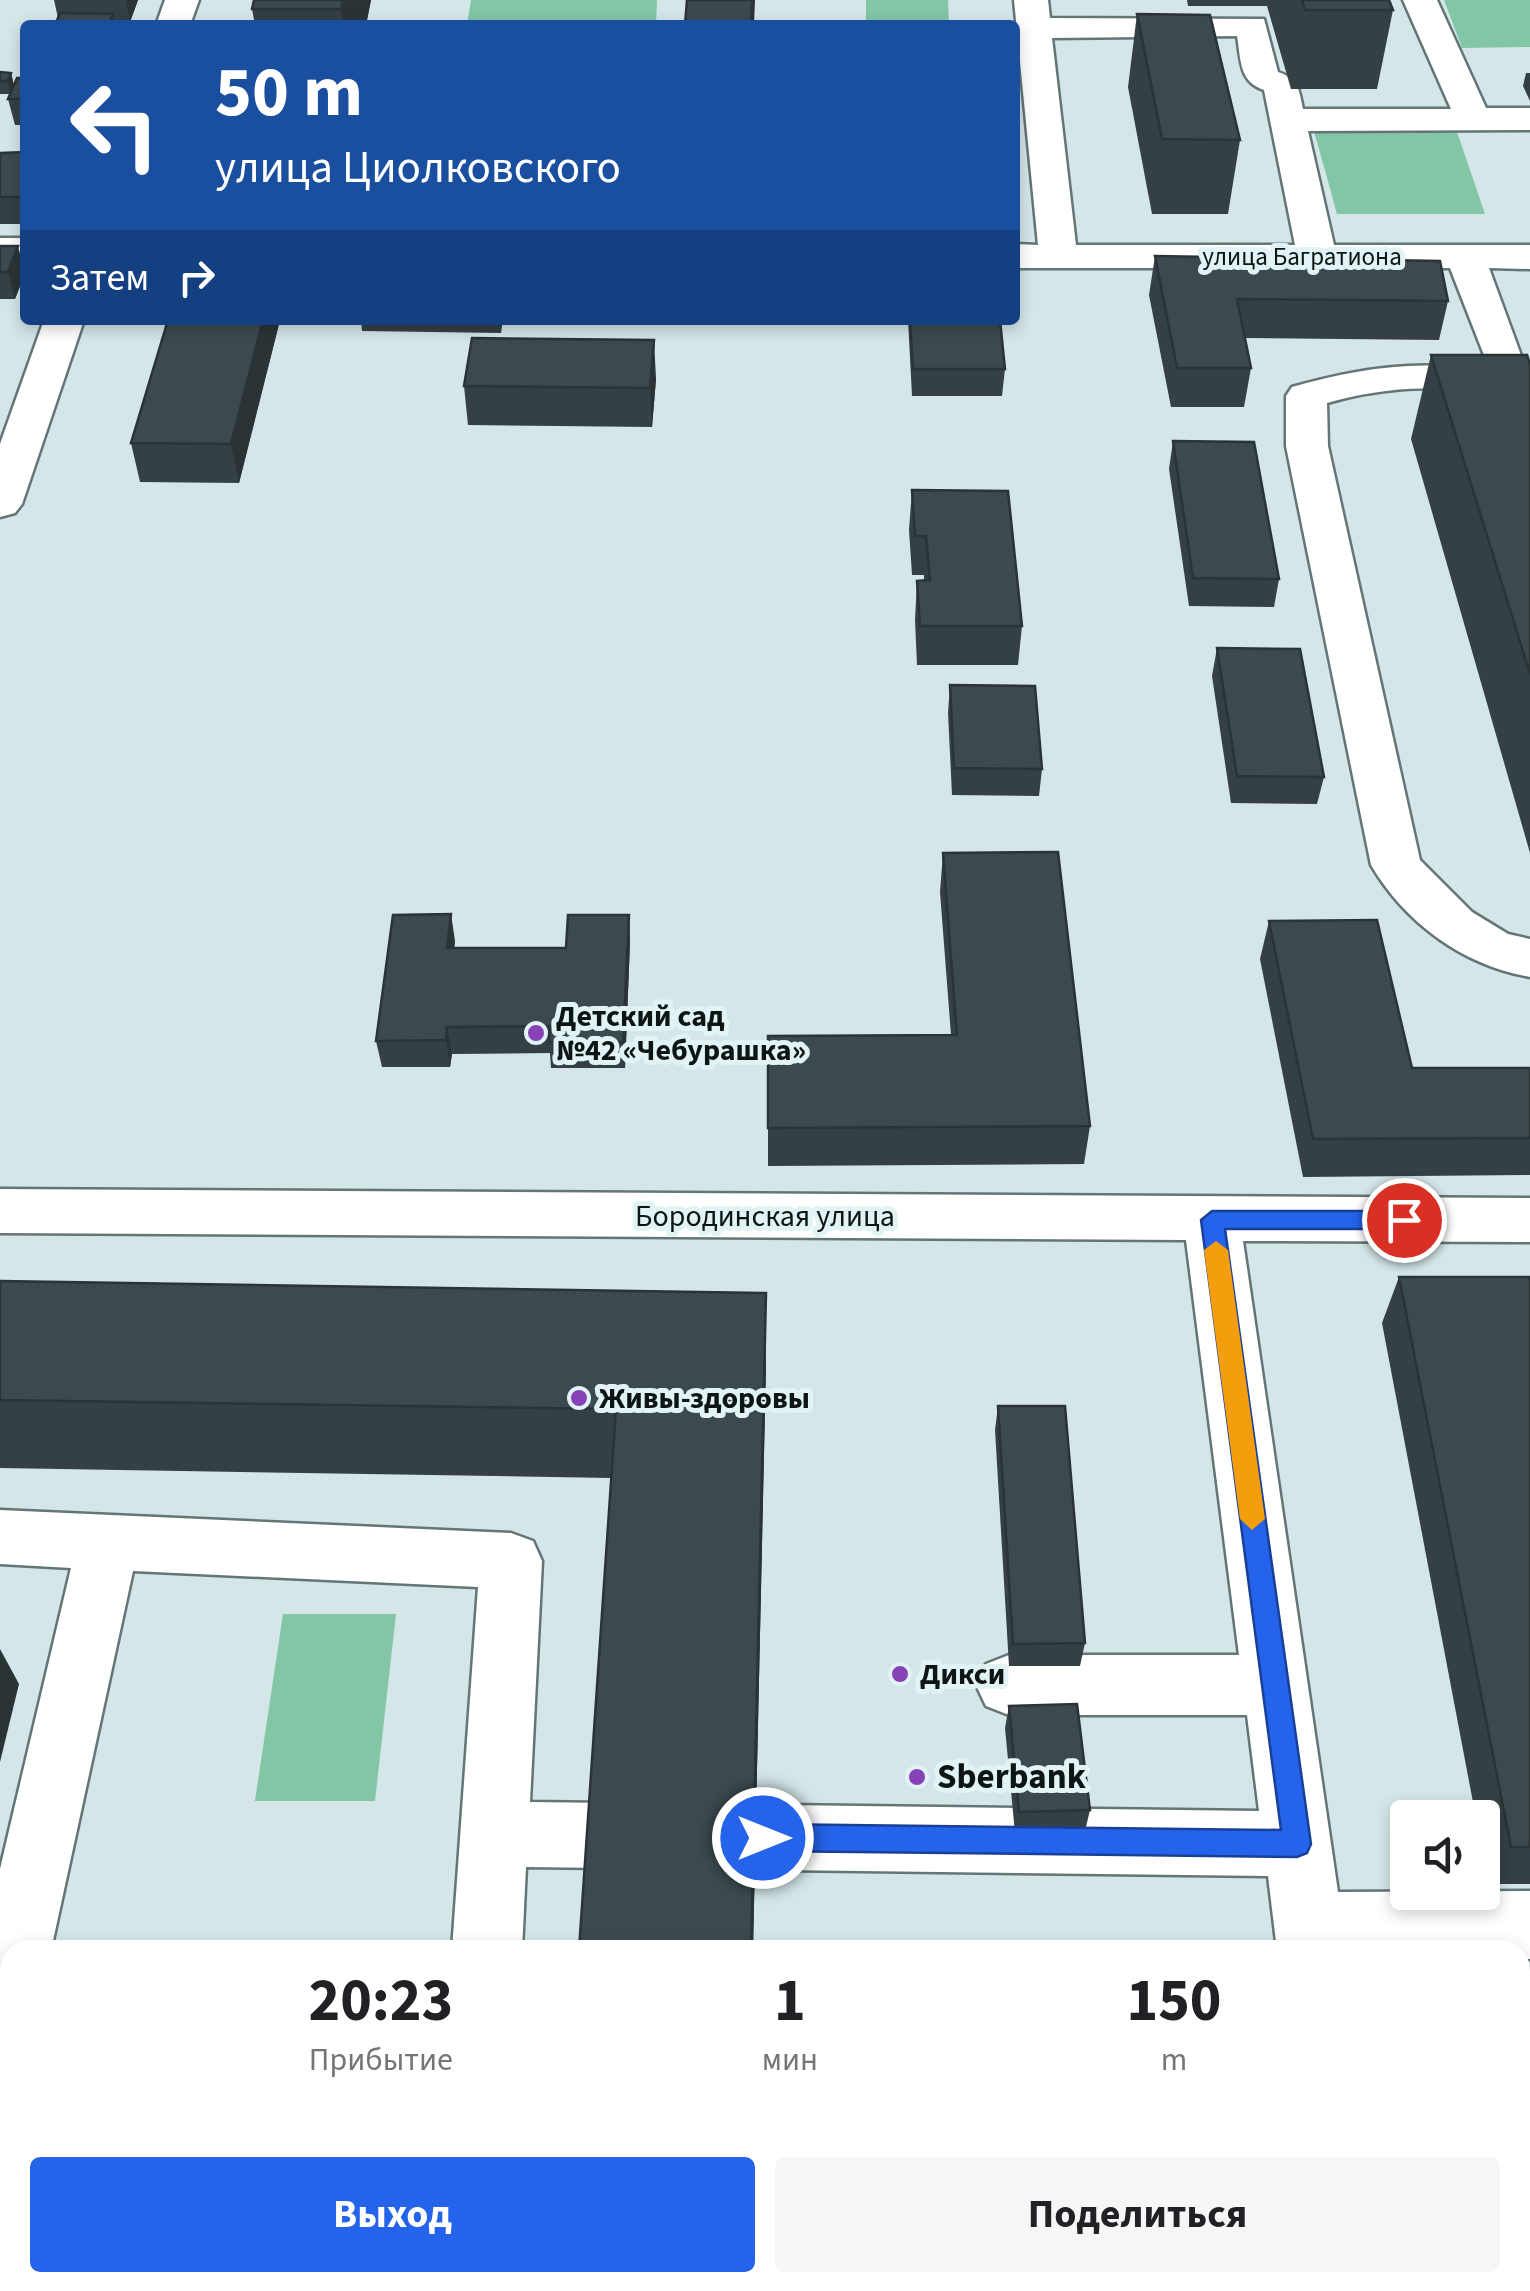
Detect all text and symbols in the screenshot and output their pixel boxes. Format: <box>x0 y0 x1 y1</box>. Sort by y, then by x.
text: 50 m <box>215 43 363 143</box>
icon: left <box>50 60 180 190</box>
text: улица Циолковского <box>215 136 621 200</box>
street label: улица Багратиона <box>1202 239 1402 275</box>
icon: right <box>169 250 224 305</box>
text: Затем <box>50 251 149 305</box>
place label: Детский сад №42 «Чебурашка» <box>556 995 806 1072</box>
marker: Детский сад №42 «Чебурашка» <box>525 1022 547 1044</box>
pin <box>1362 1178 1447 1263</box>
icon: arrive <box>1377 1193 1432 1248</box>
street label: Бородинская улица <box>635 1195 895 1238</box>
place label: Живы-здоровы <box>599 1377 810 1420</box>
marker: Живы-здоровы <box>568 1387 590 1409</box>
place label: Дикси <box>920 1653 1005 1696</box>
marker: Дикси <box>889 1663 911 1685</box>
place label: Sberbank <box>937 1752 1086 1802</box>
marker: Sberbank <box>906 1766 928 1788</box>
position arrow <box>711 1786 815 1890</box>
map controls <box>1390 1800 1500 1910</box>
button: sound <box>1390 1800 1500 1910</box>
text: 20:23 <box>308 1959 453 2044</box>
text: 1 <box>774 1959 806 2044</box>
text: 150 <box>1126 1959 1222 2044</box>
text: Прибытие <box>309 2037 453 2083</box>
text: мин <box>762 2037 818 2083</box>
text: m <box>1161 2037 1187 2083</box>
button: Выход <box>30 2157 755 2272</box>
button: Поделиться <box>775 2157 1500 2272</box>

